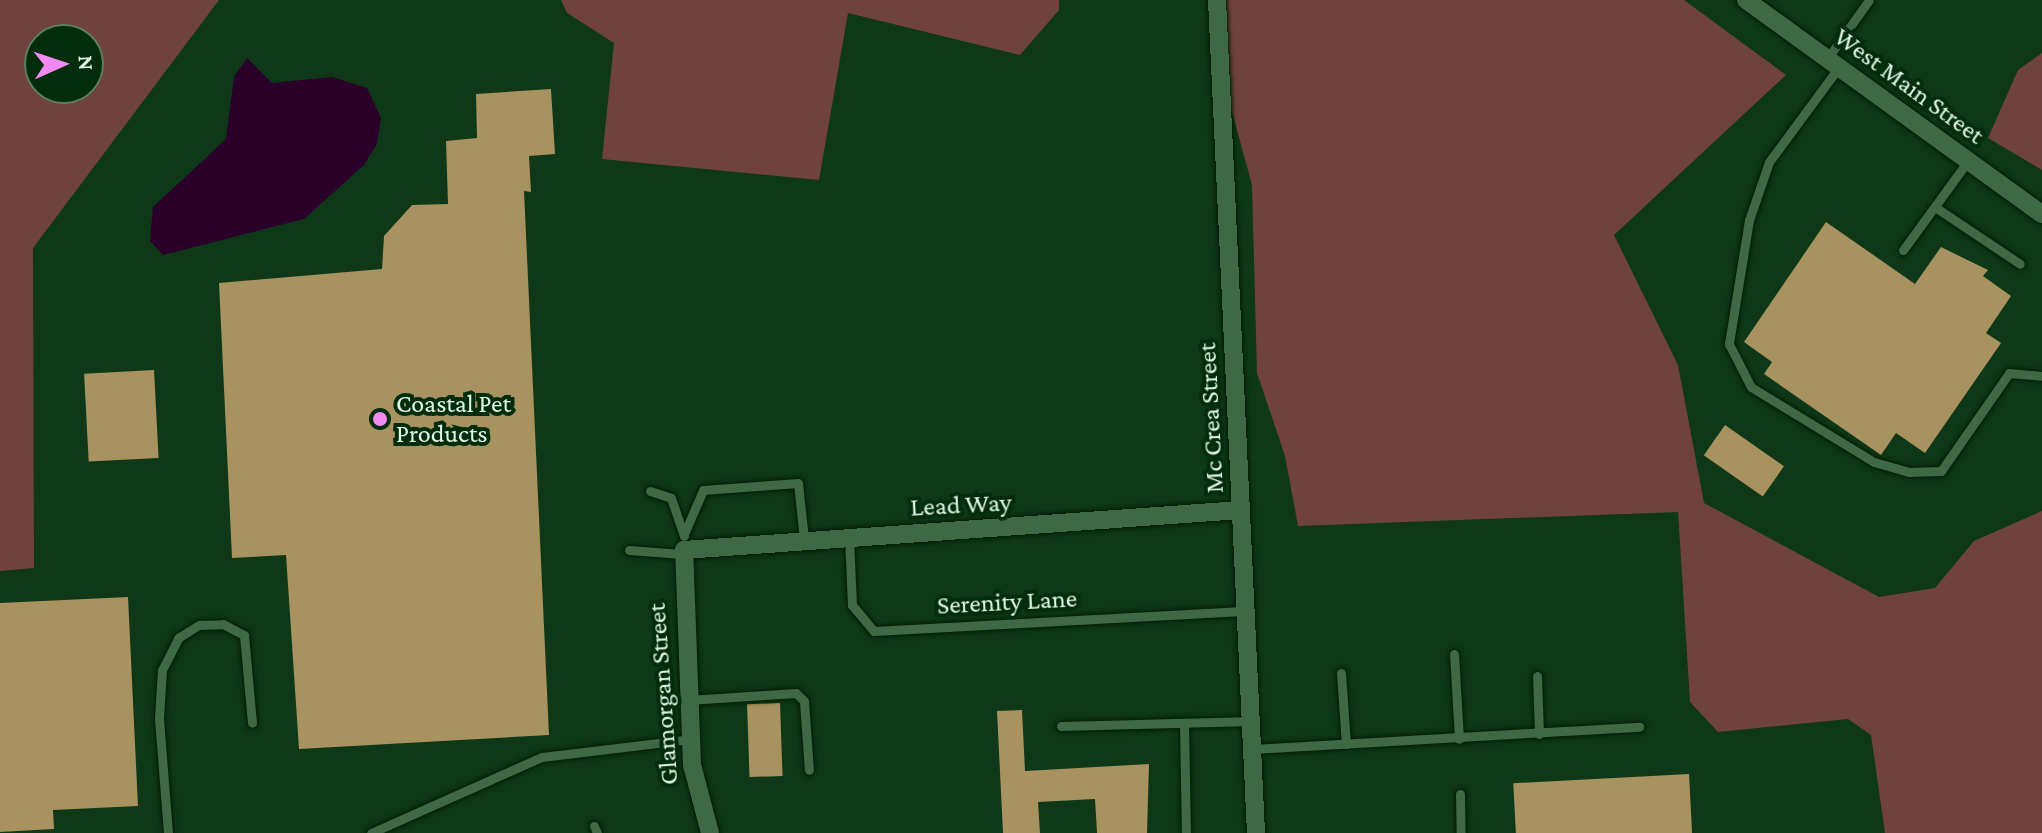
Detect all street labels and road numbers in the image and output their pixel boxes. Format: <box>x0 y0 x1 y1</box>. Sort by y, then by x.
street label: West Main Street <box>1828 21 1990 151</box>
street label: Mc Crea Street <box>1191 342 1231 494</box>
street label: Lead Way <box>909 487 1013 523</box>
street label: Serenity Lane <box>936 583 1078 621</box>
street label: Glamorgan Street <box>641 602 685 786</box>

